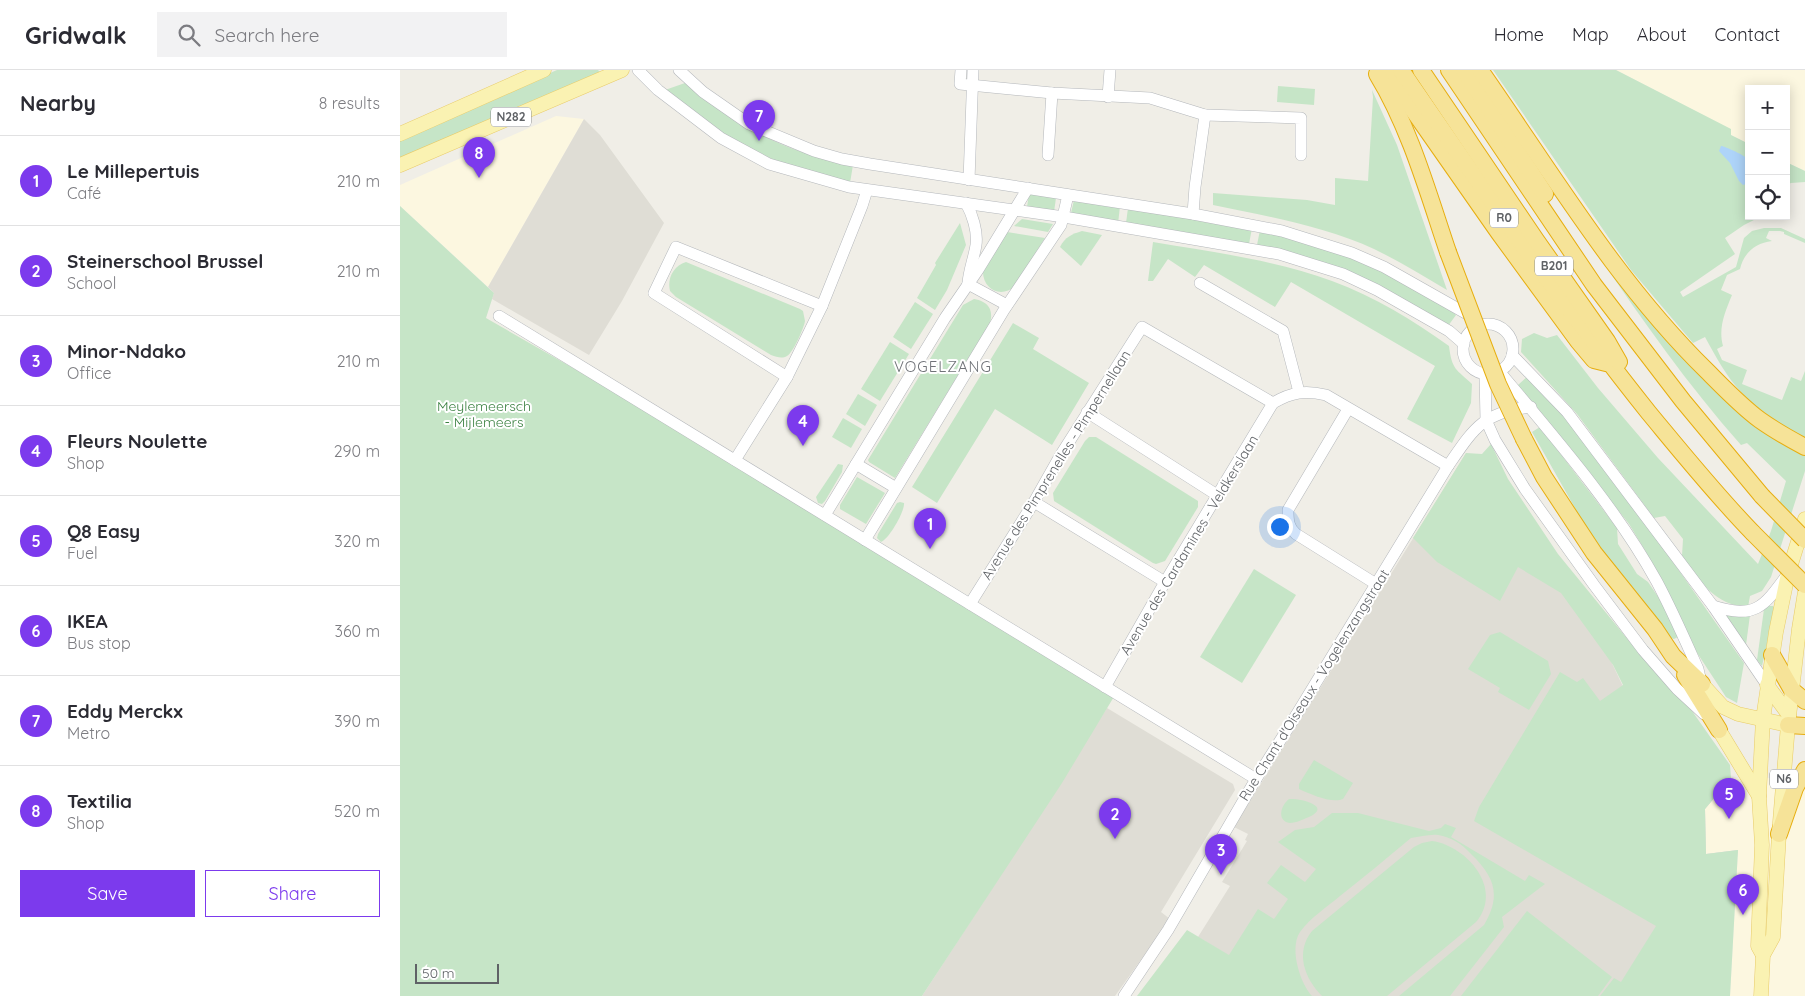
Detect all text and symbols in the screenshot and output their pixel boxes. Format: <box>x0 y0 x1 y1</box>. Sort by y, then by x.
search box <box>157 12 507 57</box>
text: Gridwalk <box>25 20 127 50</box>
icon: search <box>175 21 203 49</box>
text: Search here <box>215 23 319 47</box>
text: Home <box>1494 23 1544 46</box>
text: Map <box>1572 23 1609 46</box>
text: About <box>1637 23 1687 46</box>
text: Contact <box>1715 23 1780 46</box>
map controls <box>1745 85 1790 220</box>
button: + <box>1745 85 1790 130</box>
text: Nearby <box>20 90 96 116</box>
text: 8 results <box>319 93 380 113</box>
pin: 7 <box>743 100 775 141</box>
road number: N282 <box>491 108 531 126</box>
button: − <box>1745 130 1790 175</box>
pin: 8 <box>463 137 495 178</box>
text: Le Millepertuis <box>67 159 200 183</box>
text: 1 <box>33 171 39 191</box>
text: 210 m <box>337 171 380 191</box>
button: locate <box>1745 175 1790 220</box>
text: Café <box>67 183 101 203</box>
road number: R0 <box>1490 208 1518 228</box>
text: Steinerschool Brussel <box>67 249 263 273</box>
road number: B201 <box>1535 257 1573 276</box>
text: 2 <box>31 261 41 281</box>
text: 210 m <box>337 261 380 281</box>
text: School <box>67 273 116 293</box>
text: Minor-Ndako <box>67 339 186 363</box>
street label: Avenue des Pimprenelles - Pimpernellaan <box>977 347 1135 583</box>
text: 3 <box>32 351 40 371</box>
text: 210 m <box>337 351 380 371</box>
district label: VOGELZANG <box>894 357 992 376</box>
text: Office <box>67 363 112 383</box>
park label: Meylemeersch - Mijlemeers <box>437 397 531 431</box>
pin: 4 <box>787 405 819 446</box>
text: Fleurs Noulette <box>67 429 208 453</box>
street label: Avenue des Cardamines - Veldkerslaan <box>1116 432 1262 658</box>
text: 4 <box>31 441 41 461</box>
text: 290 m <box>334 441 380 461</box>
text: Shop <box>67 453 104 473</box>
pin: 1 <box>914 508 946 549</box>
your location <box>1267 514 1293 540</box>
text: Q8 Easy <box>67 519 140 543</box>
text: 5 <box>31 531 41 551</box>
text: 320 m <box>334 531 380 551</box>
text: Fuel <box>67 543 98 563</box>
street label: Rue Chant d'Oiseaux - Vogelenzangstraat <box>1235 566 1393 804</box>
text: IKEA <box>67 609 108 633</box>
text: 6 <box>32 621 40 641</box>
text: 360 m <box>335 621 380 641</box>
text: Bus stop <box>67 633 131 653</box>
text: Eddy Merckx <box>67 699 183 723</box>
text: 7 <box>32 711 40 731</box>
text: 390 m <box>334 711 380 731</box>
text: Metro <box>67 723 110 743</box>
road number: N6 <box>1770 770 1798 789</box>
pin: 5 <box>1713 778 1745 819</box>
text: Textilia <box>67 789 132 813</box>
pin: 2 <box>1099 798 1131 839</box>
text: 8 <box>32 801 40 821</box>
text: 520 m <box>334 801 380 821</box>
text: Shop <box>67 813 104 833</box>
pin: 3 <box>1205 834 1237 875</box>
button: Save <box>20 870 195 917</box>
button: Share <box>205 870 380 917</box>
pin: 6 <box>1727 874 1759 915</box>
scale bar <box>415 961 499 984</box>
text: 50 m <box>422 964 455 982</box>

